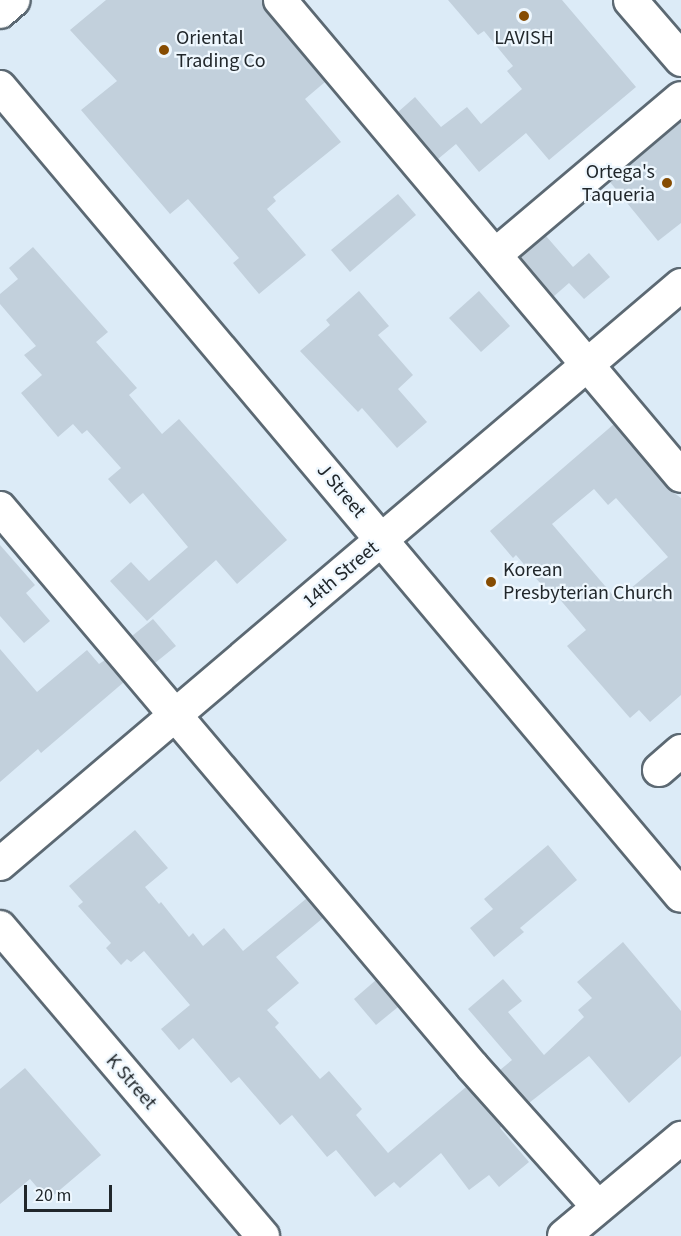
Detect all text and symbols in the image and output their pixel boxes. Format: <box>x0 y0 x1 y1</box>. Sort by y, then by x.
marker: LAVISH <box>517 9 531 23</box>
place label: LAVISH <box>494 26 554 50</box>
place label: Oriental Trading Co <box>176 27 266 74</box>
marker: Oriental Trading Co <box>157 43 171 57</box>
place label: Ortega's Taqueria <box>582 160 655 207</box>
marker: Ortega's Taqueria <box>660 176 674 190</box>
street label: J Street <box>311 459 371 523</box>
street label: 14th Street <box>298 536 384 614</box>
place label: Korean Presbyterian Church <box>503 558 673 605</box>
marker: Korean Presbyterian Church <box>484 575 498 589</box>
street label: K Street <box>100 1049 162 1115</box>
scale bar <box>27 1173 116 1211</box>
text: 20 m <box>35 1183 71 1208</box>

